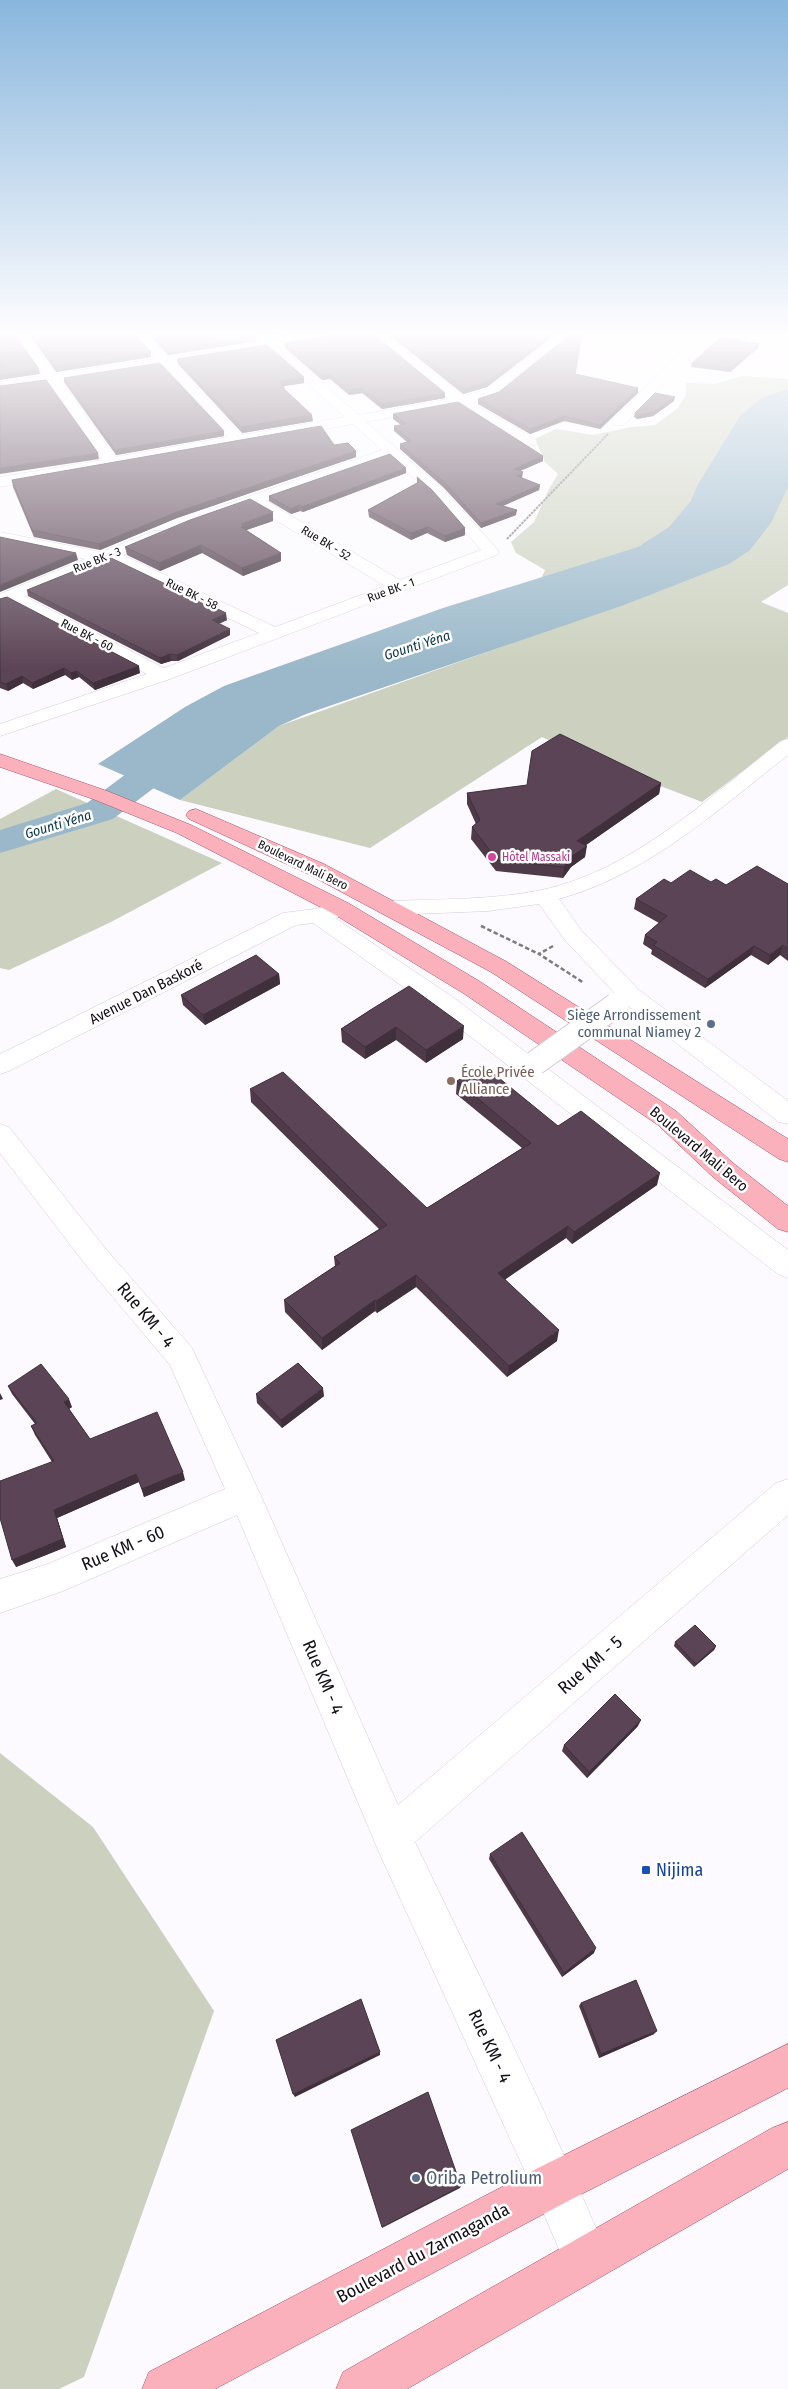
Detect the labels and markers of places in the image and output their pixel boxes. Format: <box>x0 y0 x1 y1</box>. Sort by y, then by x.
place label: Hôtel Massaki <box>502 850 570 864</box>
marker: Hôtel Massaki <box>486 851 498 863</box>
place label: Siège Arrondissement communal Niamey 2 <box>567 1006 701 1041</box>
marker: Siège Arrondissement communal Niamey 2 <box>705 1018 717 1030</box>
place label: École Privée Alliance <box>461 1063 535 1098</box>
marker: École Privée Alliance <box>445 1075 457 1087</box>
place label: Nijima <box>656 1859 703 1881</box>
marker: Nijima <box>640 1864 652 1876</box>
place label: Oriba Petrolium <box>426 2167 542 2189</box>
marker: Oriba Petrolium <box>410 2172 422 2184</box>

